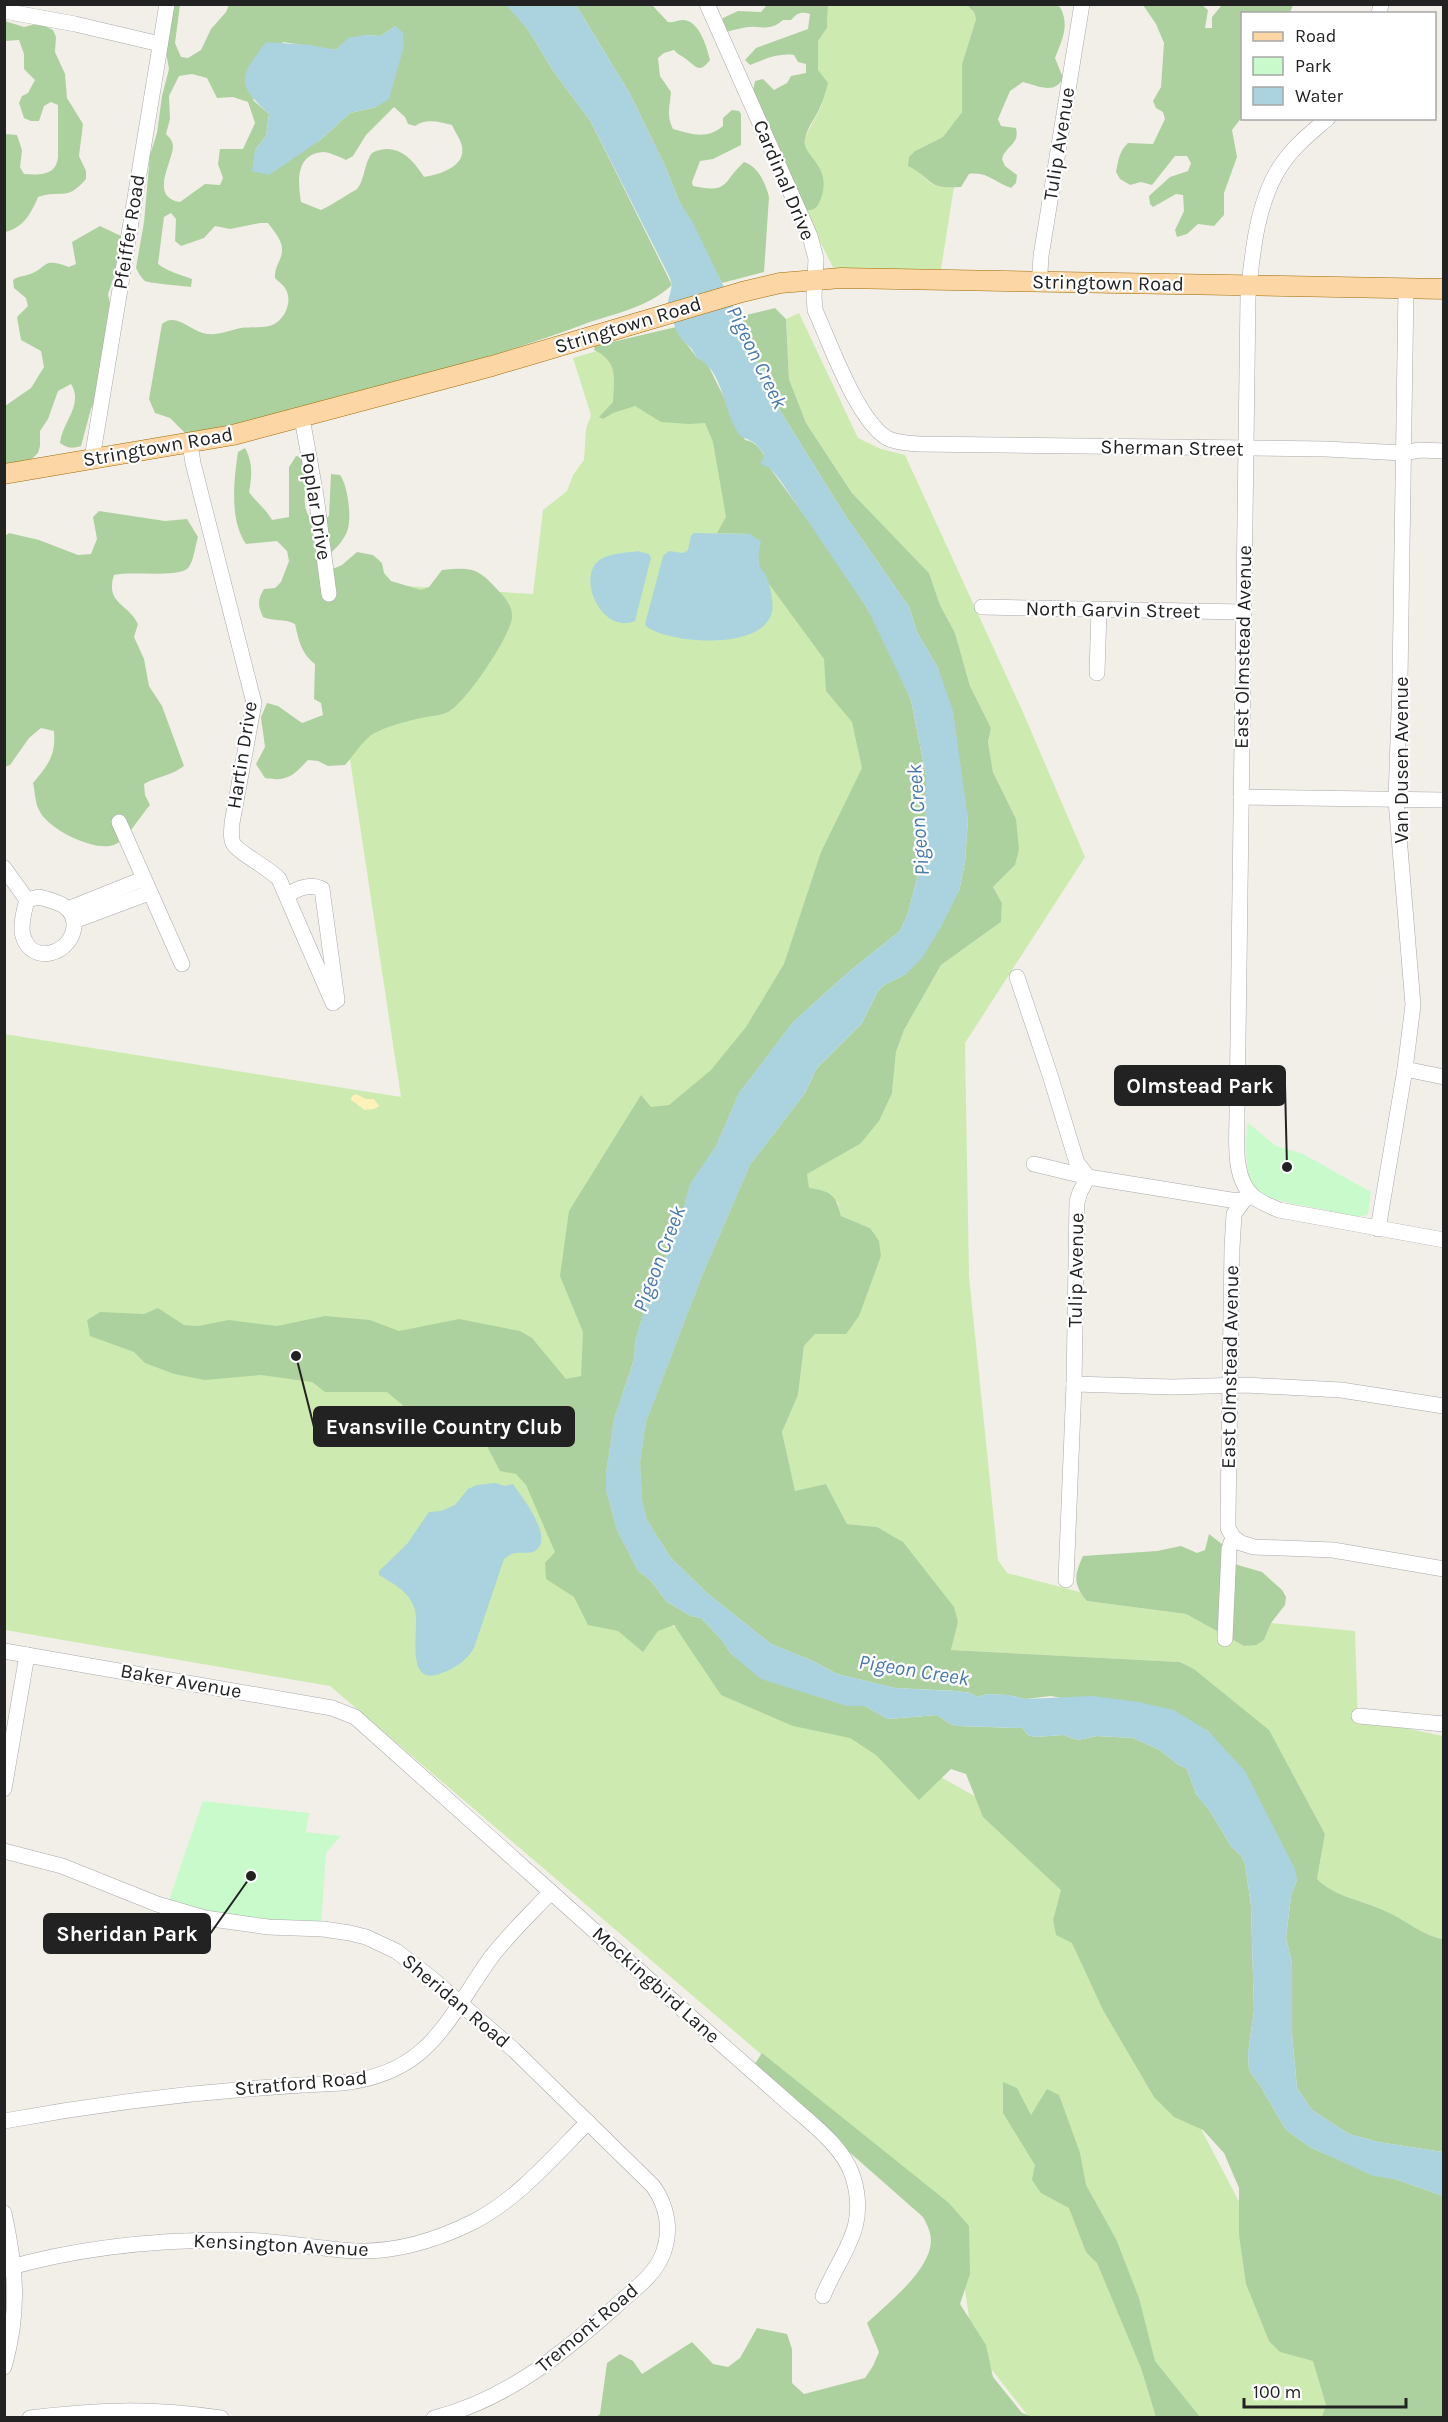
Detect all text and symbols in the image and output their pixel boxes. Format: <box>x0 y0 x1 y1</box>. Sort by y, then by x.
legend <box>1241 12 1436 120</box>
text: Road <box>1295 25 1336 47</box>
text: Park <box>1295 55 1332 77</box>
text: Water <box>1295 85 1343 107</box>
street label: Tulip Avenue <box>1039 86 1079 202</box>
street label: Cardinal Drive <box>748 116 820 244</box>
street label: Pfeiffer Road <box>109 173 149 291</box>
street label: Stringtown Road <box>1032 270 1184 296</box>
street label: Stringtown Road <box>552 292 704 358</box>
water label: Pigeon Creek <box>722 302 792 413</box>
street label: Stringtown Road <box>81 422 235 472</box>
street label: Sherman Street <box>1100 435 1244 461</box>
street label: Poplar Drive <box>296 450 336 562</box>
street label: East Olmstead Avenue <box>1230 545 1256 749</box>
street label: North Garvin Street <box>1025 597 1201 623</box>
street label: Van Dusen Avenue <box>1390 676 1413 844</box>
street label: Hartin Drive <box>222 700 262 810</box>
water label: Pigeon Creek <box>902 763 934 877</box>
callout: Olmstead Park <box>1115 1066 1285 1105</box>
text: Olmstead Park <box>1127 1074 1274 1098</box>
water label: Pigeon Creek <box>628 1202 690 1315</box>
street label: Tulip Avenue <box>1064 1213 1088 1327</box>
street label: East Olmstead Avenue <box>1217 1265 1243 1469</box>
callout: Evansville Country Club <box>314 1407 574 1446</box>
text: Evansville Country Club <box>326 1415 562 1439</box>
water label: Pigeon Creek <box>857 1649 971 1691</box>
street label: Baker Avenue <box>119 1659 243 1703</box>
callout: Sheridan Park <box>44 1914 210 1953</box>
text: Sheridan Park <box>56 1922 198 1946</box>
street label: Mockingbird Lane <box>588 1922 724 2048</box>
street label: Sheridan Road <box>398 1949 514 2053</box>
street label: Stratford Road <box>234 2066 368 2100</box>
street label: Kensington Avenue <box>193 2229 369 2261</box>
street label: Tremont Road <box>531 2279 643 2377</box>
scale bar <box>1244 2371 1406 2409</box>
text: 100 m <box>1253 2381 1301 2403</box>

